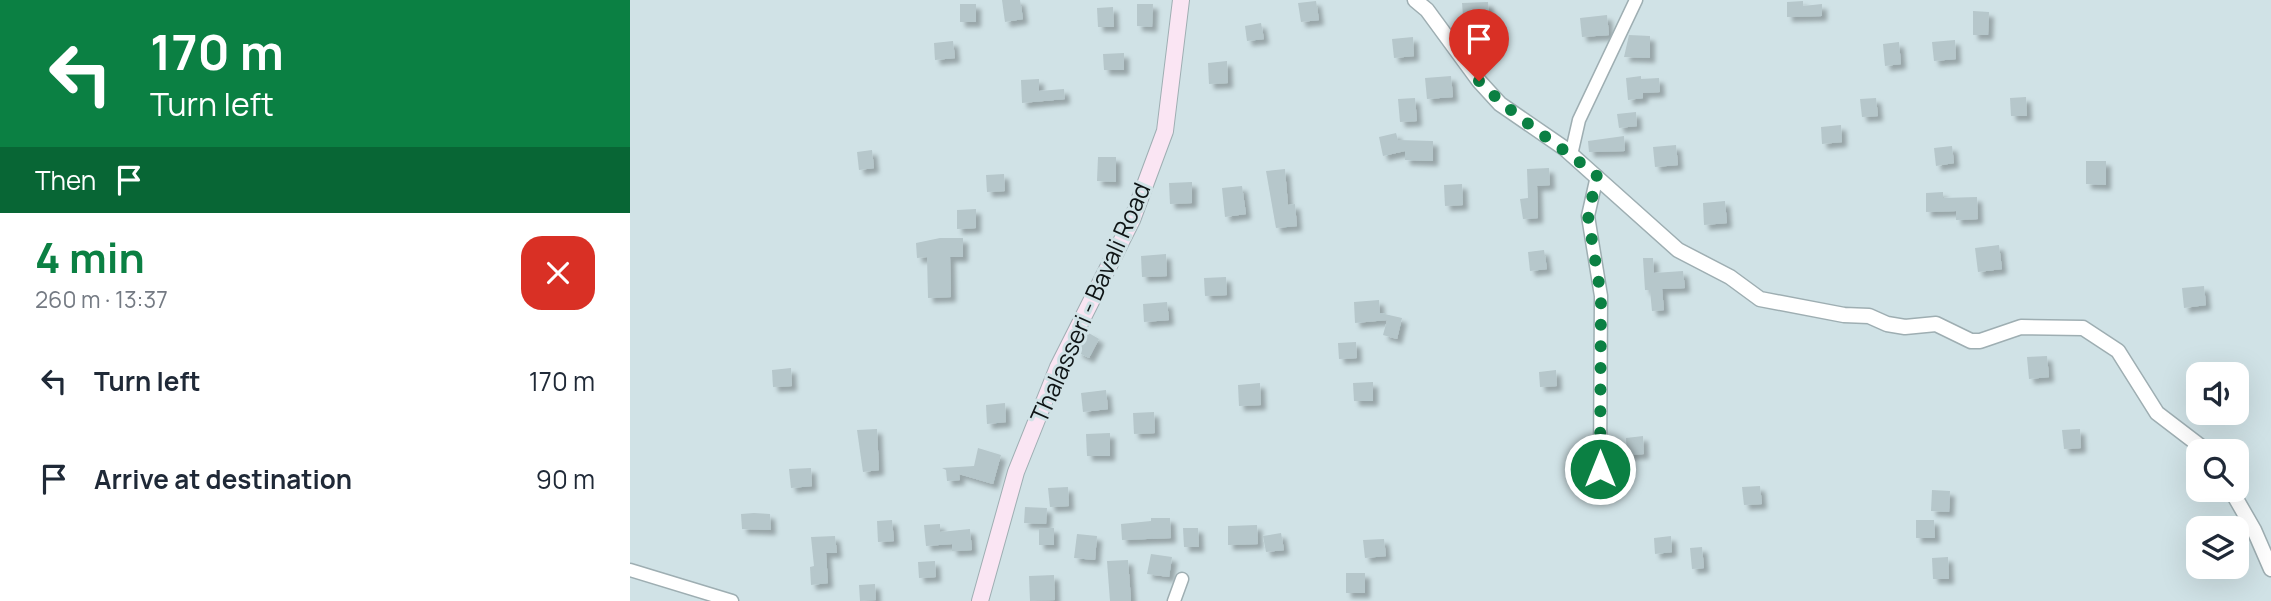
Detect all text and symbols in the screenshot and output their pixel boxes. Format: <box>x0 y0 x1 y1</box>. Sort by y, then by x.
pin <box>1449 9 1509 81</box>
text: 170 m <box>150 18 284 85</box>
icon: arrive <box>1460 20 1498 58</box>
icon: left <box>35 28 126 119</box>
text: Turn left <box>150 82 274 126</box>
icon: arrive <box>110 161 148 199</box>
text: Then <box>35 162 96 198</box>
street label: Thalasseri - Bavali Road <box>1022 177 1157 428</box>
text: 4 min <box>35 228 145 286</box>
button: close <box>521 236 595 310</box>
text: 260 m · 13:37 <box>35 283 168 315</box>
icon: left <box>35 362 73 400</box>
map controls <box>2186 362 2249 579</box>
button: sound <box>2186 362 2249 425</box>
text: Turn left <box>94 363 201 399</box>
text: 170 m <box>529 363 595 399</box>
position arrow <box>1563 432 1637 506</box>
button: search <box>2186 439 2249 502</box>
icon: arrive <box>35 460 73 498</box>
text: Arrive at destination <box>94 461 352 497</box>
text: 90 m <box>536 461 595 497</box>
button: layers <box>2186 516 2249 579</box>

